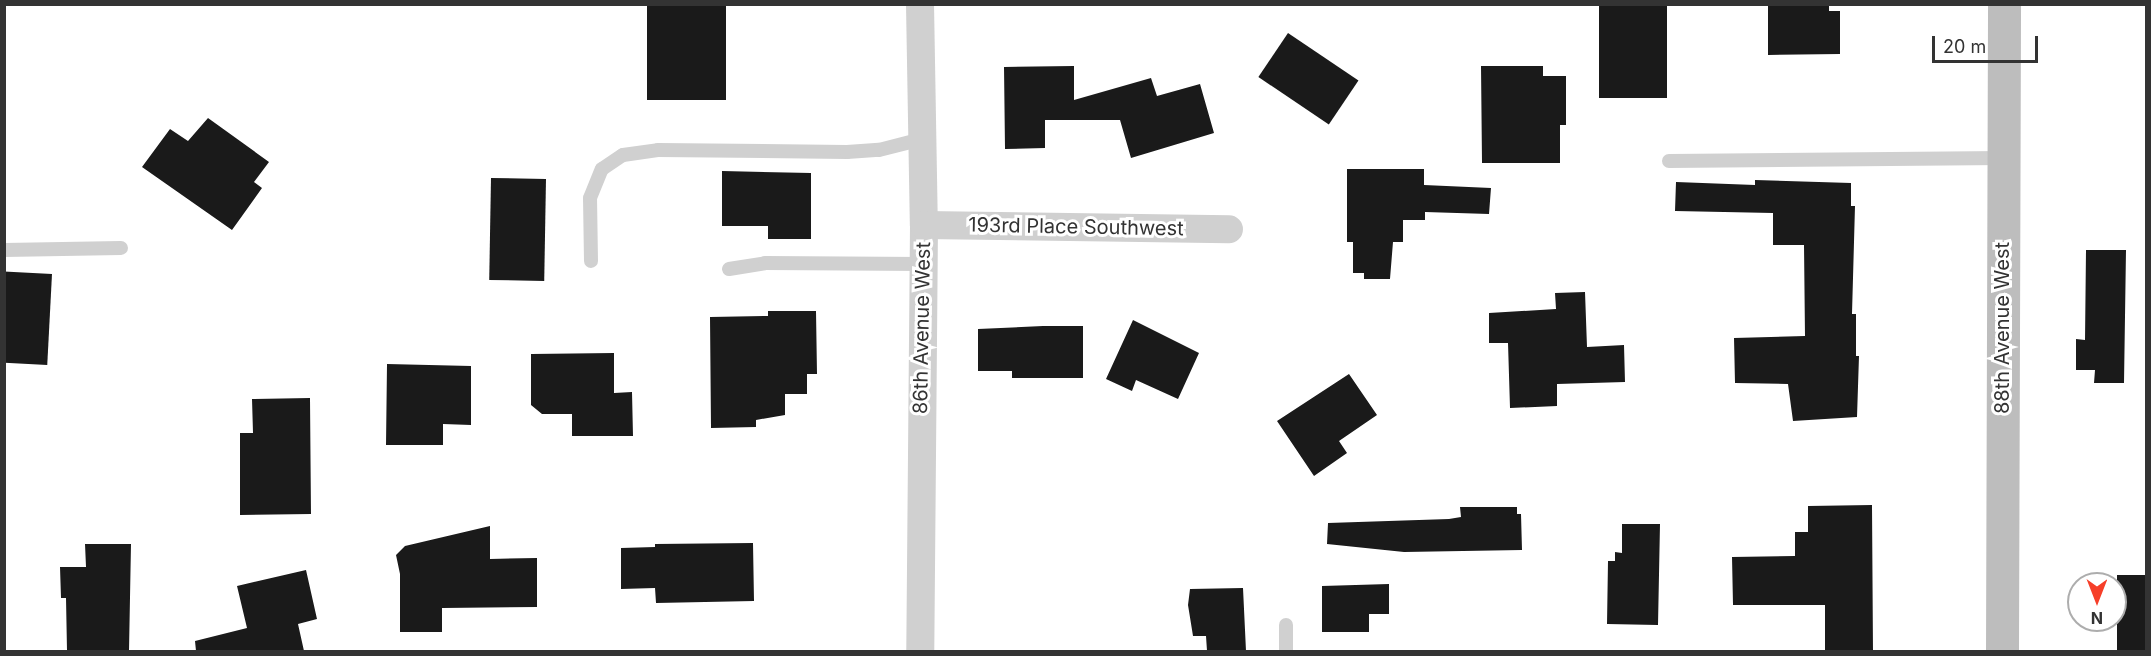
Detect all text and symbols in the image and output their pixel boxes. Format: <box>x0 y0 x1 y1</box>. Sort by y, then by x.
scale bar <box>1935 24 2042 62</box>
text: 20 m <box>1943 36 1986 57</box>
street label: 193rd Place Southwest <box>968 213 1184 241</box>
street label: 86th Avenue West <box>909 242 935 414</box>
street label: 88th Avenue West <box>1990 242 2014 414</box>
north arrow <box>2067 572 2127 632</box>
text: N <box>2091 608 2103 628</box>

